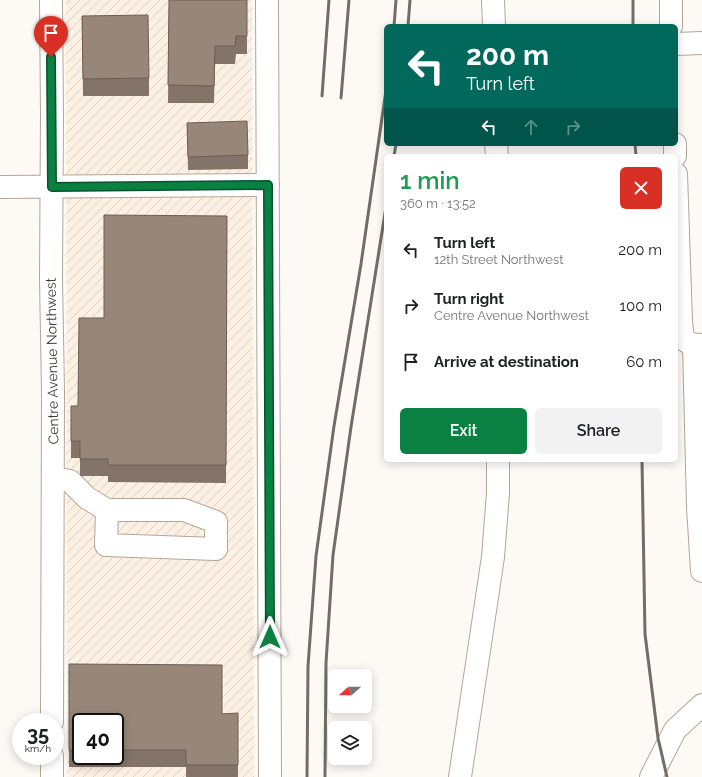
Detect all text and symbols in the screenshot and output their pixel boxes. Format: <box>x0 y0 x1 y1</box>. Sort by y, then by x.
pin <box>34 16 68 57</box>
icon: arrive <box>40 22 62 44</box>
text: 200 m <box>466 39 549 72</box>
icon: left <box>400 40 452 92</box>
text: Turn left <box>466 73 535 94</box>
icon: left <box>478 116 500 138</box>
icon: ahead <box>520 116 542 138</box>
icon: right <box>562 116 584 138</box>
text: 1 min <box>400 166 460 195</box>
button: close <box>620 167 662 209</box>
text: 360 m · 13:52 <box>400 196 476 211</box>
text: Turn left <box>434 234 495 252</box>
icon: left <box>400 239 422 261</box>
text: 200 m <box>618 241 662 259</box>
text: 12th Street Northwest <box>434 252 564 267</box>
street label: Centre Avenue Northwest <box>43 277 61 445</box>
text: Turn right <box>434 290 504 308</box>
icon: right <box>400 295 422 317</box>
text: 100 m <box>620 297 662 315</box>
text: Centre Avenue Northwest <box>434 308 589 323</box>
icon: arrive <box>400 351 422 373</box>
text: Arrive at destination <box>434 353 579 371</box>
text: 60 m <box>626 353 662 371</box>
button: Exit <box>400 408 527 454</box>
button: Share <box>535 408 662 454</box>
position arrow <box>249 616 291 658</box>
north arrow <box>328 669 372 713</box>
map controls <box>328 669 372 765</box>
speed limit sign: 40 <box>72 713 124 765</box>
button: layers <box>328 721 372 765</box>
text: 35 <box>27 722 49 746</box>
text: km/h <box>25 743 51 754</box>

